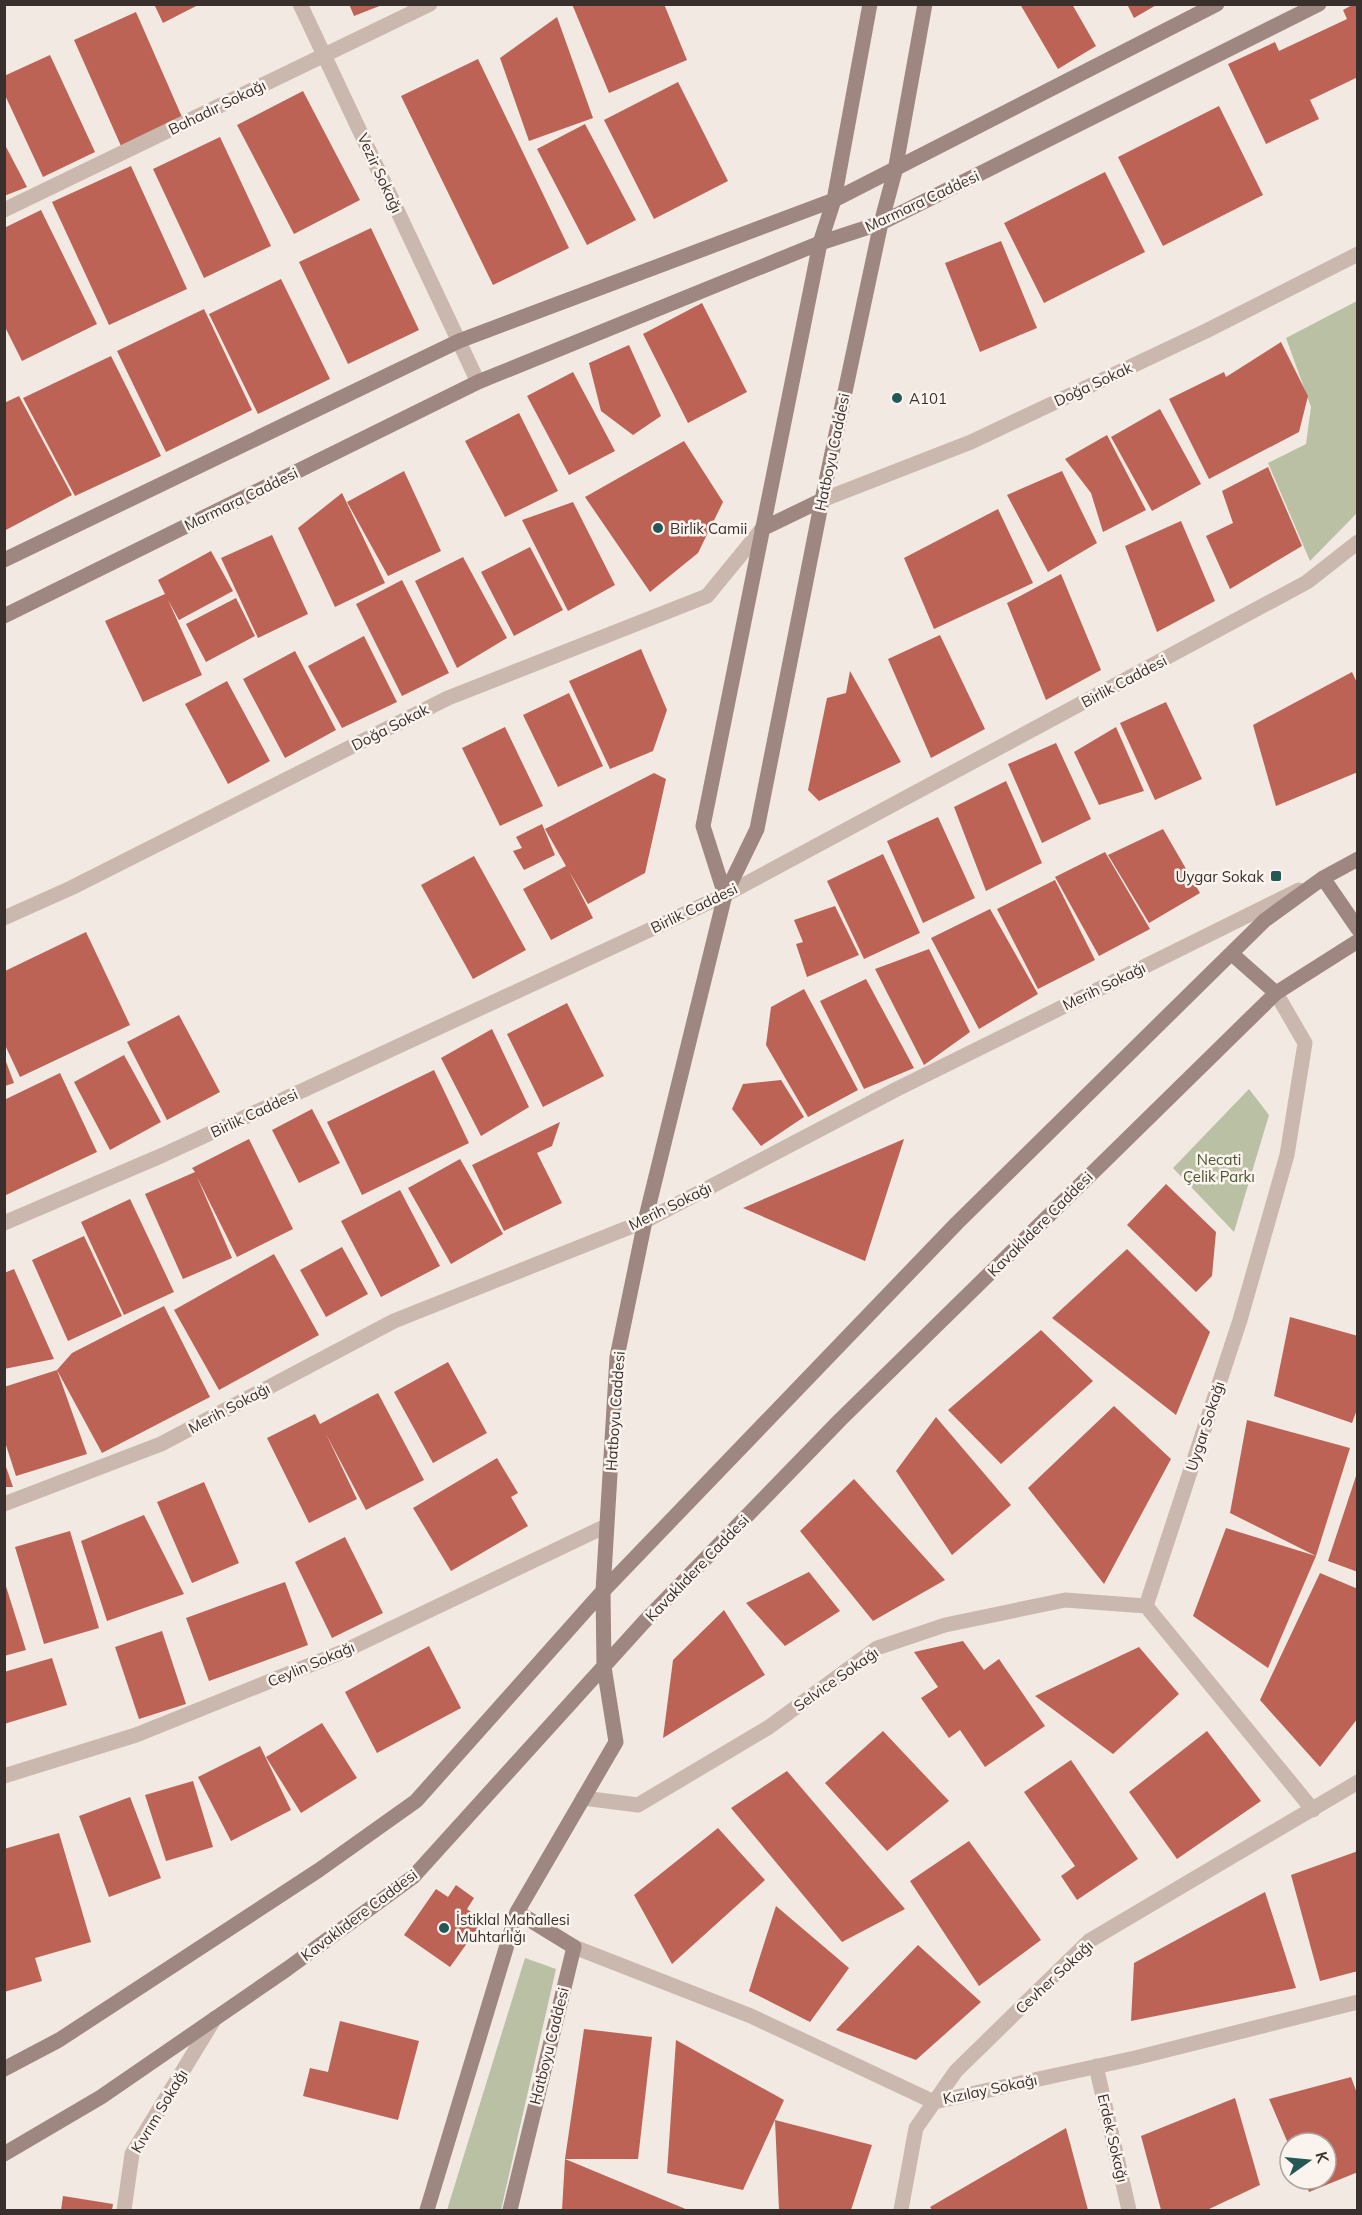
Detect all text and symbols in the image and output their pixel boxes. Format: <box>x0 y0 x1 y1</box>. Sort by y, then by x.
street label: Bahadır Sokağı <box>165 75 269 139</box>
street label: Vezir Sokağı <box>353 130 407 216</box>
street label: Marmara Caddesi <box>862 166 982 236</box>
street label: Doğa Sokak <box>1051 358 1135 410</box>
place label: A101 <box>909 389 947 408</box>
street label: Hatboyu Caddesi <box>810 391 854 513</box>
marker: A101 <box>890 391 904 405</box>
street label: Marmara Caddesi <box>181 463 301 535</box>
place label: Birlik Camii <box>670 519 747 538</box>
marker: Birlik Camii <box>651 521 665 535</box>
street label: Birlik Caddesi <box>1078 651 1170 711</box>
street label: Doğa Sokak <box>348 699 432 755</box>
place label: Uygar Sokak <box>1176 867 1264 886</box>
marker: Uygar Sokak <box>1269 869 1283 883</box>
street label: Birlik Caddesi <box>648 879 740 937</box>
street label: Merih Sokağı <box>1059 958 1149 1014</box>
street label: Birlik Caddesi <box>207 1084 301 1142</box>
park label: Necati Çelik Parkı <box>1183 1150 1255 1186</box>
street label: Kavaklıdere Caddesi <box>983 1167 1097 1281</box>
street label: Merih Sokağı <box>625 1178 715 1234</box>
street label: Hatboyu Caddesi <box>601 1351 629 1471</box>
street label: Merih Sokağı <box>185 1379 273 1437</box>
street label: Uygar Sokağı <box>1182 1379 1228 1473</box>
street label: Kavaklıdere Caddesi <box>641 1511 753 1625</box>
street label: Ceylin Sokağı <box>265 1637 357 1691</box>
street label: Selvice Sokağı <box>790 1643 882 1715</box>
street label: Kavaklıdere Caddesi <box>297 1865 421 1965</box>
place label: İstiklal Mahallesi Muhtarlığı <box>456 1910 570 1946</box>
marker: İstiklal Mahallesi Muhtarlığı <box>437 1921 451 1935</box>
street label: Cevher Sokağı <box>1011 1936 1097 2018</box>
street label: Hatboyu Caddesi <box>525 1986 573 2106</box>
street label: Kıvrım Sokağı <box>127 2066 191 2156</box>
street label: Kızılay Sokağı <box>941 2070 1039 2108</box>
street label: Erdek Sokağı <box>1094 2092 1132 2184</box>
north arrow <box>1278 2131 1338 2191</box>
text: K <box>1311 2149 1334 2166</box>

